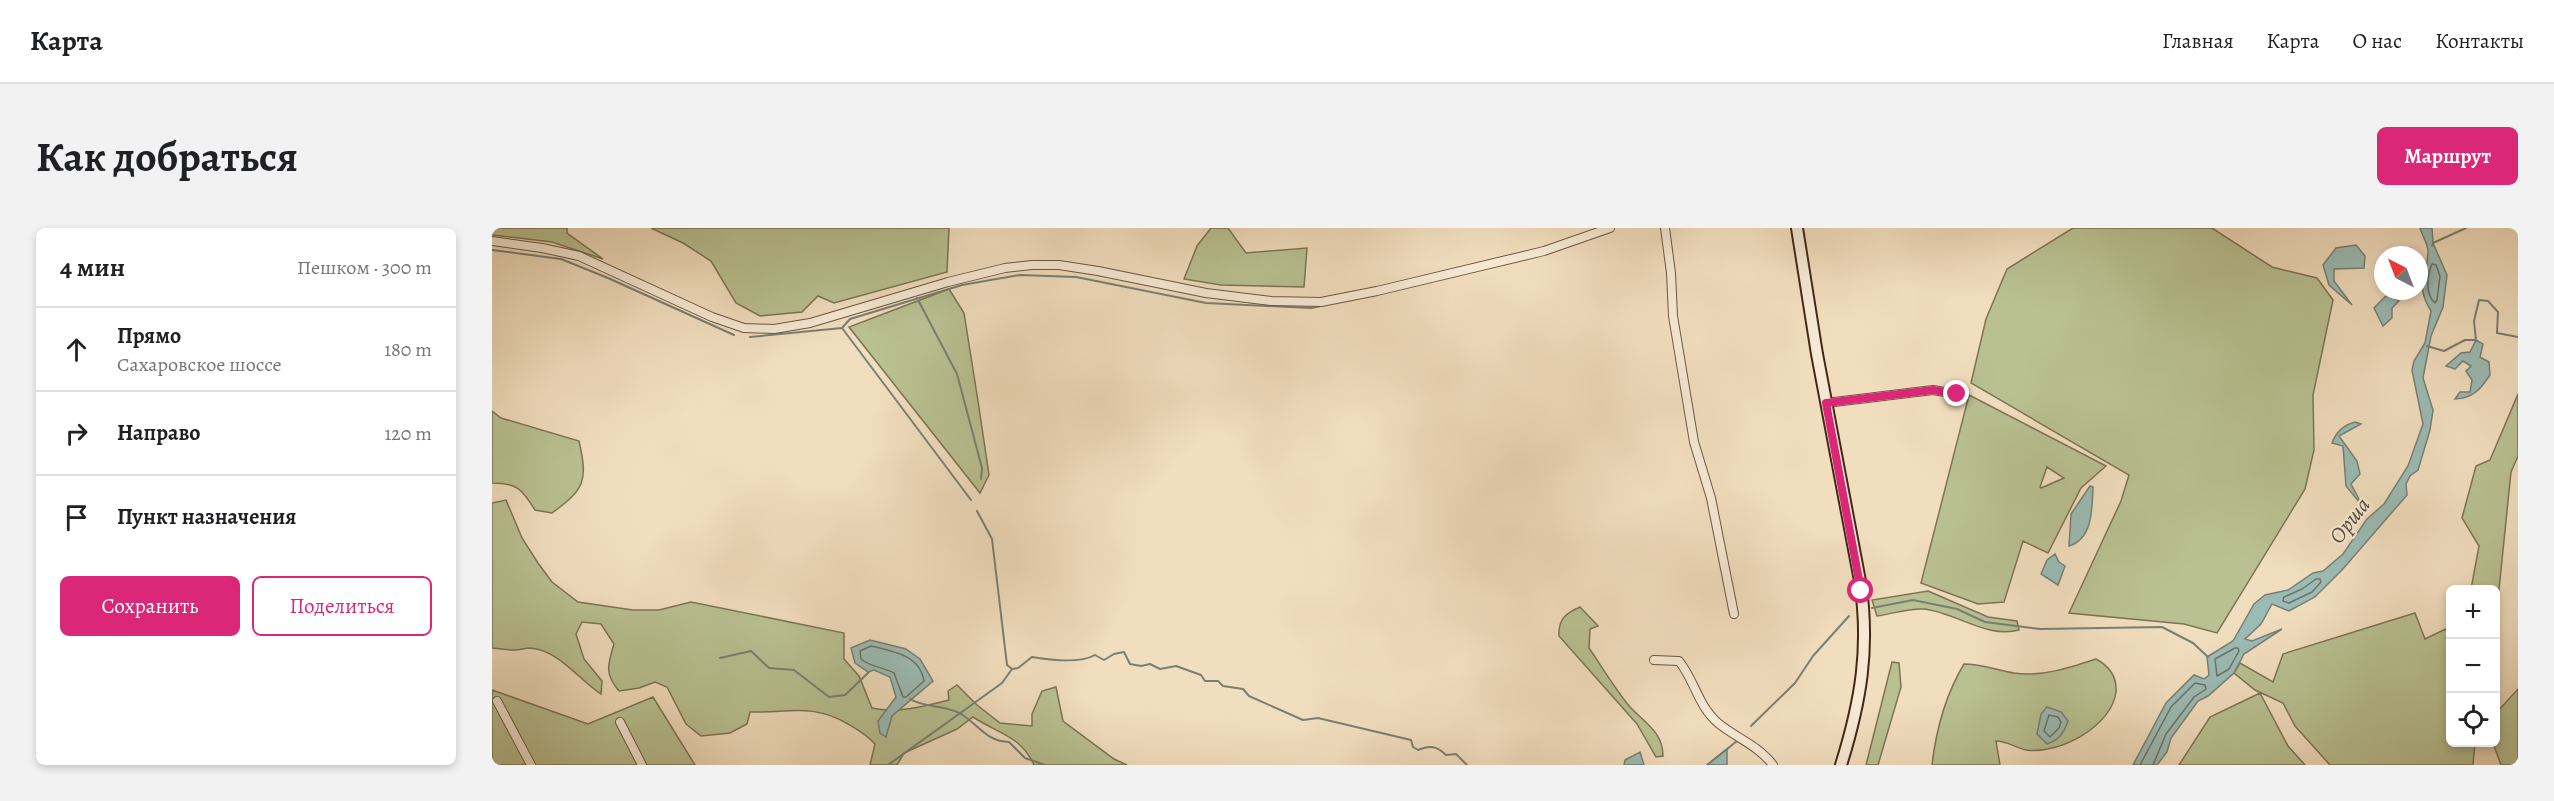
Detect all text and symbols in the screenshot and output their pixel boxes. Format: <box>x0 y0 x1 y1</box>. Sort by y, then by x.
text: Карта <box>30 22 103 60</box>
text: Главная <box>2162 27 2234 55</box>
text: Карта <box>2267 27 2319 55</box>
text: О нас <box>2352 27 2402 55</box>
text: Контакты <box>2435 27 2524 55</box>
button: Маршрут <box>2377 127 2518 185</box>
text: Как добраться <box>36 128 298 185</box>
north arrow <box>2374 246 2428 300</box>
text: 4 мин <box>60 250 125 285</box>
text: Пешком · 300 m <box>297 254 432 281</box>
text: Прямо <box>117 321 181 351</box>
icon: ahead <box>60 333 93 366</box>
text: 180 m <box>384 336 432 363</box>
text: Сахаровское шоссе <box>117 351 282 378</box>
route end <box>1943 380 1969 406</box>
icon: right <box>60 417 93 450</box>
text: Направо <box>117 418 200 448</box>
text: 120 m <box>384 420 432 447</box>
water label: Орша <box>2322 491 2377 550</box>
icon: arrive <box>60 501 93 534</box>
text: Пункт назначения <box>117 502 296 532</box>
button: Сохранить <box>60 576 240 636</box>
button: Поделиться <box>252 576 432 636</box>
route start <box>1847 577 1873 603</box>
map controls <box>2446 585 2500 747</box>
button: + <box>2446 585 2500 639</box>
button: − <box>2446 639 2500 693</box>
button: locate <box>2446 693 2500 747</box>

